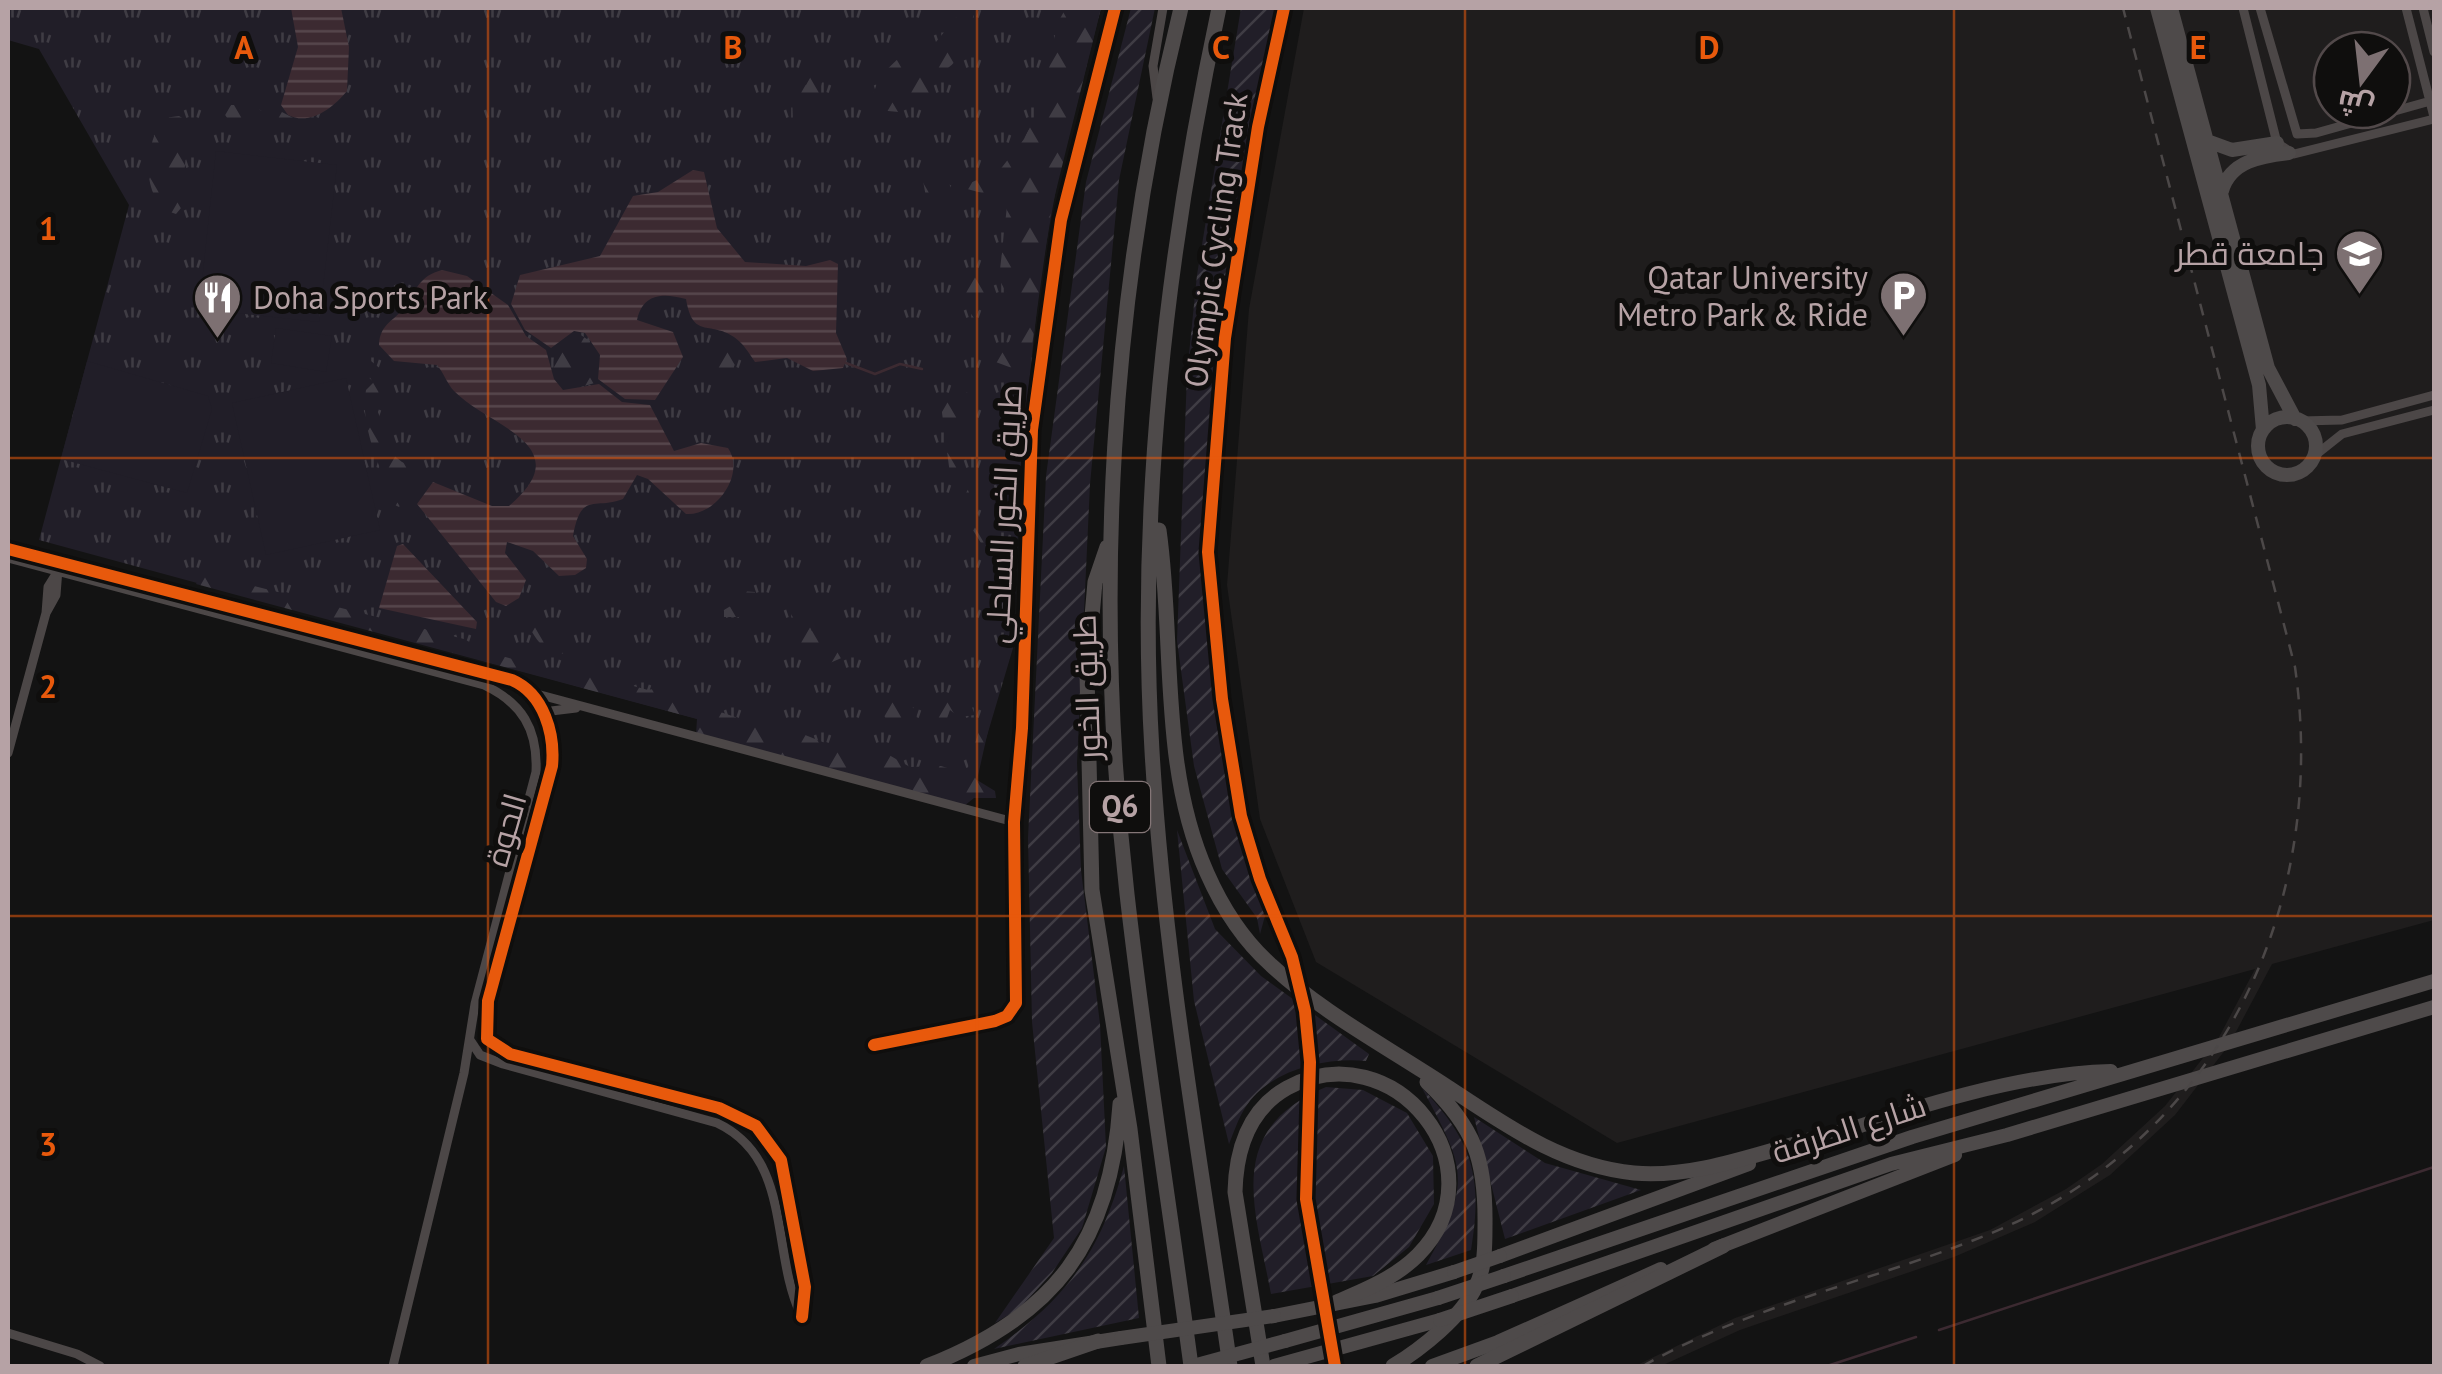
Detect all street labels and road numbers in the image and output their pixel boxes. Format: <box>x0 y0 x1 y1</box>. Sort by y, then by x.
street label: Olympic Cycling Track <box>1174 89 1257 390</box>
street label: طريق الخور الساحلي <box>975 383 1036 645</box>
street label: طريق الخور <box>1062 614 1110 762</box>
road number: Q6 <box>1090 782 1150 832</box>
street label: الحوة <box>475 788 535 871</box>
street label: شارع الطرفة <box>1766 1083 1932 1175</box>

